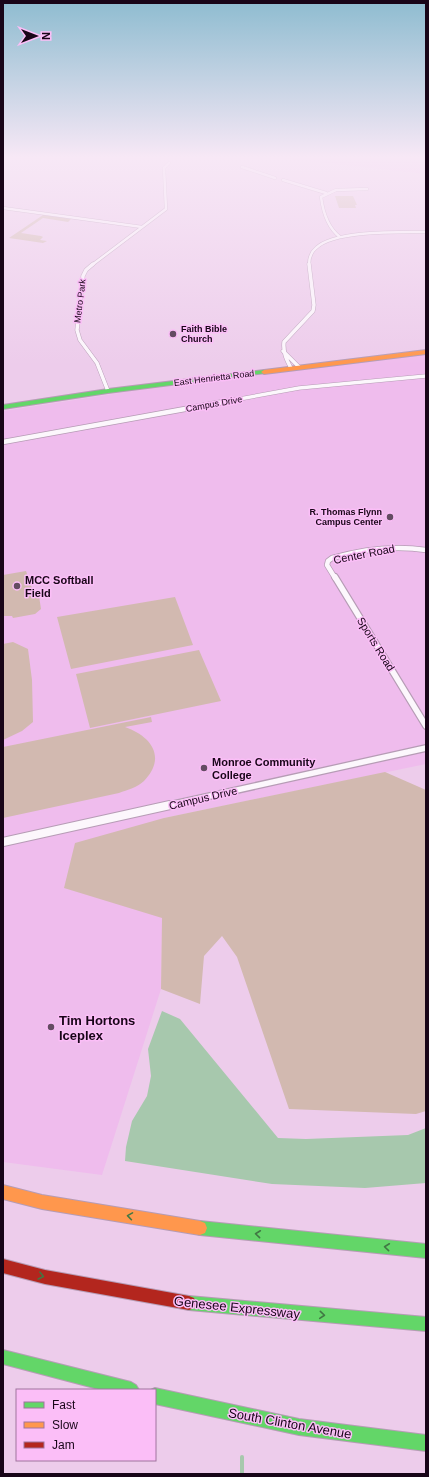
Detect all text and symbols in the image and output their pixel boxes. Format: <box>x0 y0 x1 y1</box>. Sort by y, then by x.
north arrow <box>16 16 56 56</box>
text: N <box>40 32 52 40</box>
street label: Metro Park <box>72 278 88 323</box>
place label: Faith Bible Church <box>181 324 227 344</box>
marker: Faith Bible Church <box>168 329 178 339</box>
street label: East Henrietta Road <box>173 368 255 388</box>
street label: Campus Drive <box>185 394 243 414</box>
place label: R. Thomas Flynn Campus Center <box>309 507 382 527</box>
marker: R. Thomas Flynn Campus Center <box>385 512 395 522</box>
street label: Center Road <box>332 542 396 566</box>
place label: MCC Softball Field <box>25 574 93 599</box>
marker: MCC Softball Field <box>12 581 22 591</box>
street label: Sports Road <box>355 615 397 673</box>
place label: Monroe Community College <box>212 756 316 781</box>
marker: Monroe Community College <box>199 763 209 773</box>
street label: Campus Drive <box>168 784 238 812</box>
place label: Tim Hortons Iceplex <box>59 1013 135 1043</box>
marker: Tim Hortons Iceplex <box>46 1022 56 1032</box>
one-way arrow <box>127 1212 133 1221</box>
one-way arrow <box>255 1230 261 1239</box>
one-way arrow <box>384 1243 390 1252</box>
one-way arrow <box>38 1271 44 1279</box>
street label: Genesee Expressway <box>173 1293 301 1322</box>
one-way arrow <box>319 1311 325 1320</box>
legend <box>16 1389 156 1461</box>
text: Fast <box>52 1398 76 1412</box>
street label: South Clinton Avenue <box>227 1405 353 1442</box>
text: Slow <box>52 1418 78 1432</box>
text: Jam <box>52 1438 75 1452</box>

